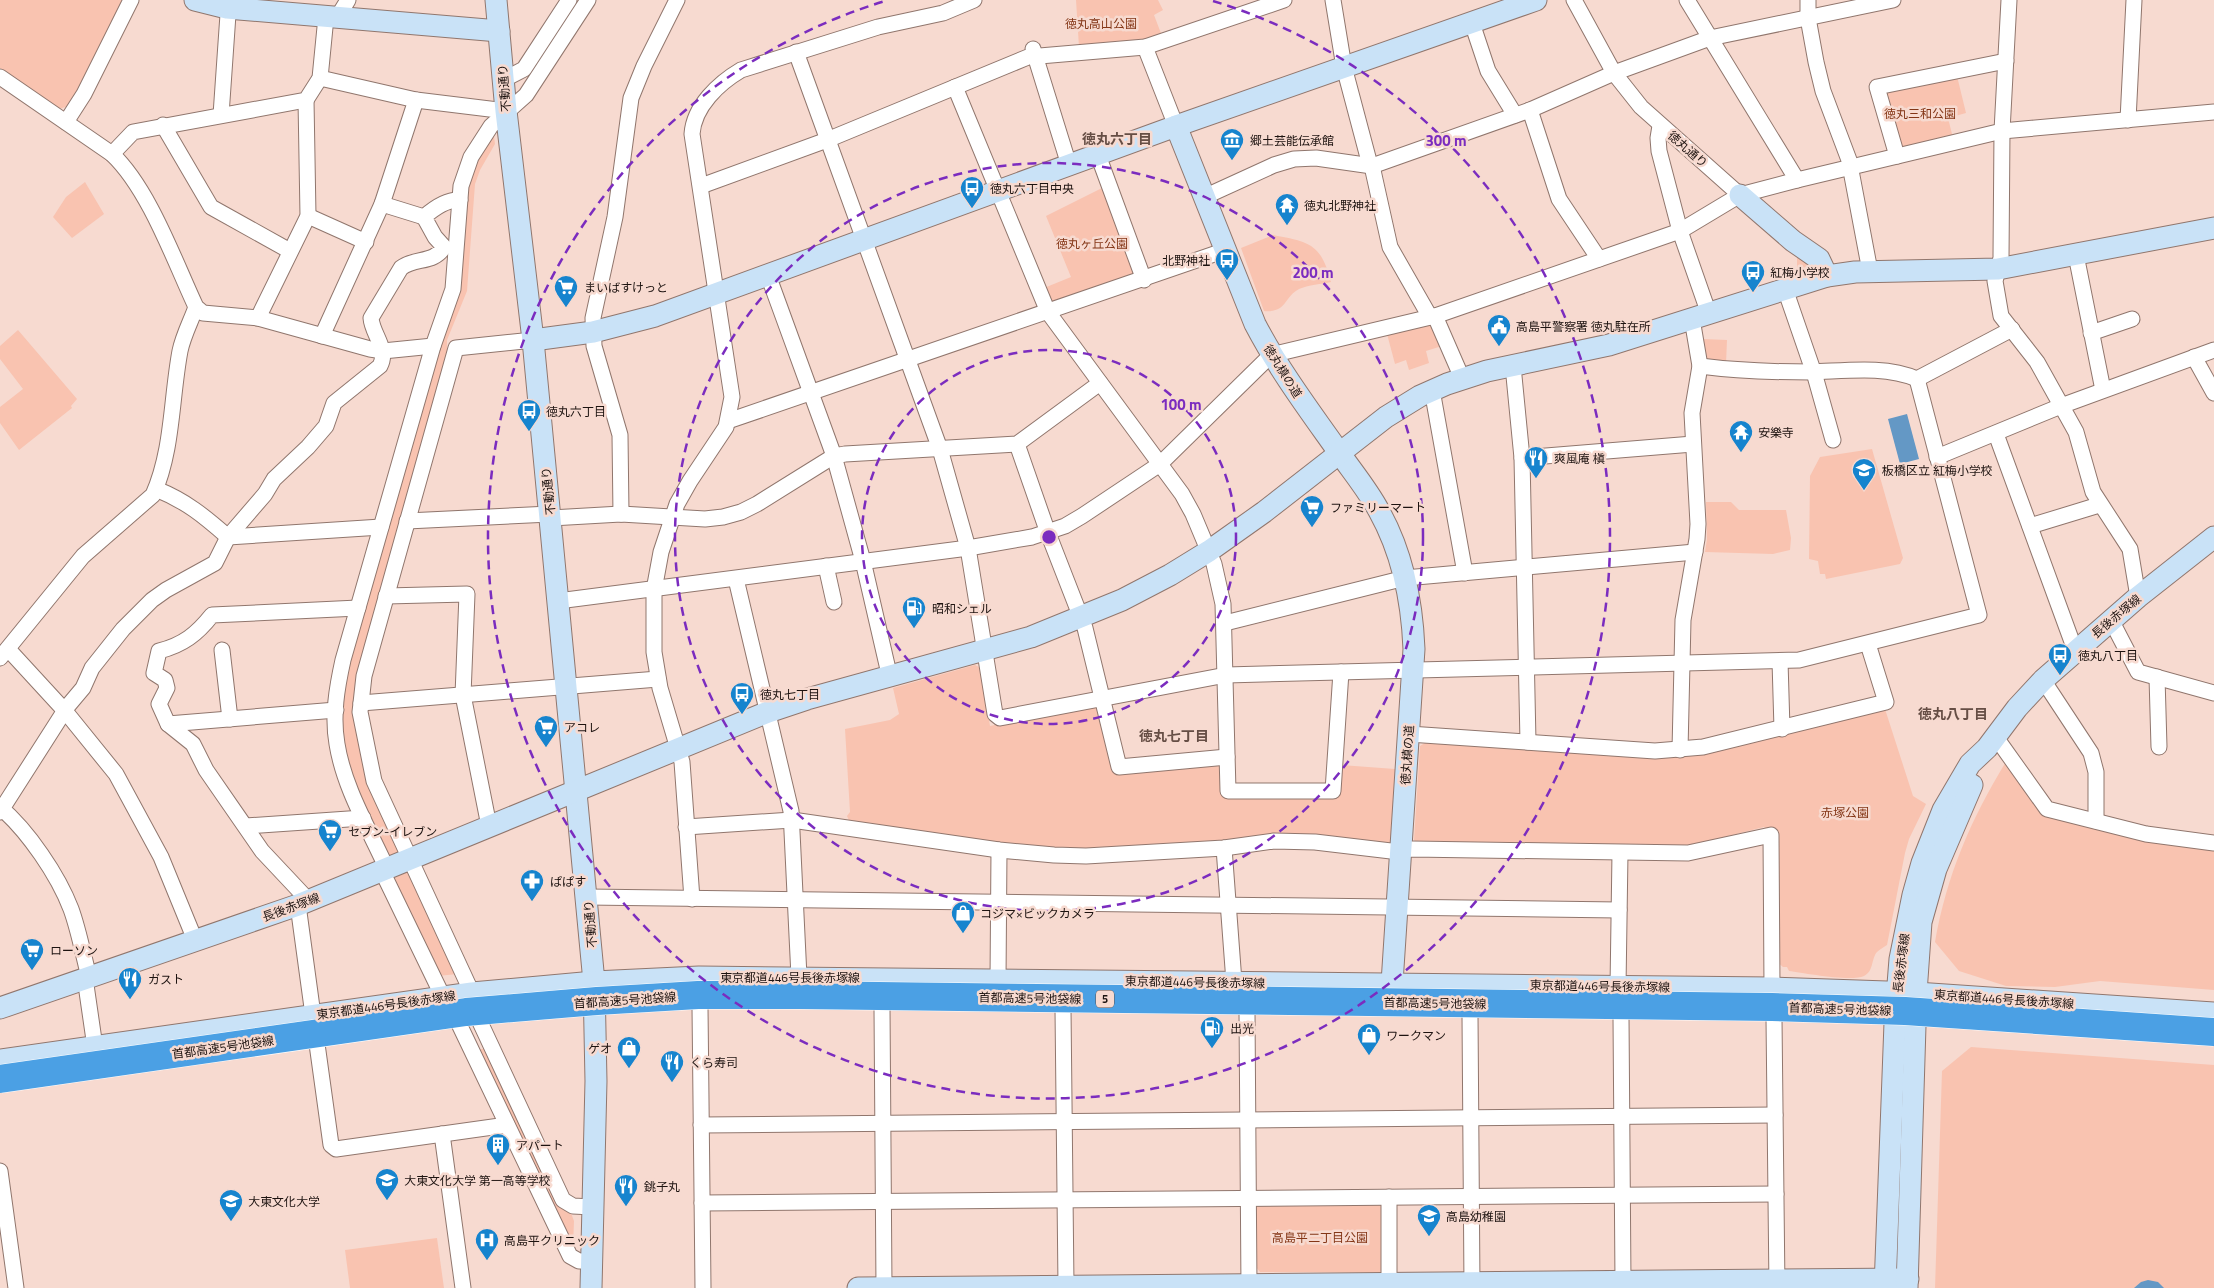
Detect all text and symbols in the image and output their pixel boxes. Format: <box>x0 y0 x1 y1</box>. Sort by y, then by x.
park label: 徳丸高山公園 <box>1065 14 1137 33</box>
street label: 不動通り <box>492 63 516 113</box>
park label: 徳丸三和公園 <box>1884 104 1956 123</box>
street label: 徳丸通り <box>1664 126 1712 172</box>
museum icon: 郷土芸能伝承館 <box>1219 127 1245 161</box>
district label: 徳丸六丁目 <box>1082 128 1152 149</box>
text: 300 m <box>1425 129 1467 152</box>
place label: 郷土芸能伝承館 <box>1250 131 1334 150</box>
bus stop icon: 徳丸六丁目中央 <box>959 175 985 209</box>
place label: 徳丸六丁目中央 <box>990 179 1074 198</box>
temple icon: 徳丸北野神社 <box>1274 192 1300 226</box>
place label: 徳丸北野神社 <box>1304 196 1376 215</box>
park label: 徳丸ヶ丘公園 <box>1056 234 1128 253</box>
bus stop icon: 北野神社 <box>1214 247 1240 281</box>
place label: 北野神社 <box>1162 251 1210 270</box>
bus stop icon: 紅梅小学校 <box>1740 259 1766 293</box>
text: 200 m <box>1292 261 1334 284</box>
place label: 紅梅小学校 <box>1770 263 1830 282</box>
supermarket icon: まいばすけっと <box>553 274 579 308</box>
place label: まいばすけっと <box>584 278 668 297</box>
public building icon: 高島平警察署 徳丸駐在所 <box>1486 313 1512 347</box>
place label: 高島平警察署 徳丸駐在所 <box>1516 317 1651 336</box>
street label: 徳丸槙の道 <box>1259 341 1307 401</box>
text: 100 m <box>1160 393 1202 416</box>
bus stop icon: 徳丸六丁目 <box>516 398 542 432</box>
place label: 徳丸六丁目 <box>546 402 606 421</box>
temple icon: 安樂寺 <box>1728 419 1754 453</box>
place label: 安樂寺 <box>1758 423 1794 442</box>
restaurant icon: 爽風庵 槇 <box>1523 445 1549 479</box>
place label: 爽風庵 槇 <box>1554 449 1605 468</box>
school or university icon: 板橋区立 紅梅小学校 <box>1851 457 1877 491</box>
place label: 板橋区立 紅梅小学校 <box>1882 461 1993 480</box>
street label: 不動通り <box>536 466 560 516</box>
supermarket icon: ファミリーマート <box>1299 494 1325 528</box>
place label: ファミリーマート <box>1330 498 1426 517</box>
centre of rings <box>1040 528 1058 546</box>
street label: 長後赤塚線 <box>2087 589 2145 643</box>
fuel station icon: 昭和シェル <box>901 595 927 629</box>
place label: 昭和シェル <box>932 599 992 618</box>
bus stop icon: 徳丸八丁目 <box>2047 642 2073 676</box>
place label: 徳丸八丁目 <box>2078 646 2138 665</box>
bus stop icon: 徳丸七丁目 <box>729 681 755 715</box>
place label: 徳丸七丁目 <box>760 685 820 704</box>
district label: 徳丸八丁目 <box>1918 703 1988 724</box>
supermarket icon: アコレ <box>533 714 559 748</box>
place label: アコレ <box>564 718 600 737</box>
street label: 徳丸槙の道 <box>1395 724 1419 786</box>
district label: 徳丸七丁目 <box>1139 725 1209 746</box>
park label: 赤塚公園 <box>1821 803 1869 822</box>
supermarket icon: セブン-イレブン <box>317 818 343 852</box>
place label: セブン-イレブン <box>348 822 437 841</box>
pharmacy icon: ぱぱす <box>519 868 545 902</box>
place label: ぱぱす <box>550 872 586 891</box>
street label: 長後赤塚線 <box>260 888 322 926</box>
street label: 不動通り <box>578 899 602 949</box>
shop icon: コジマ×ビックカメラ <box>950 900 976 934</box>
place label: コジマ×ビックカメラ <box>980 904 1095 923</box>
street label: 長後赤塚線 <box>1888 932 1914 994</box>
supermarket icon: ローソン <box>19 937 45 971</box>
place label: ローソン <box>50 941 98 960</box>
restaurant icon: ガスト <box>117 966 143 1000</box>
street label: 東京都道446号長後赤塚線 <box>720 968 860 987</box>
place label: ガスト <box>148 970 184 989</box>
street label: 東京都道446号長後赤塚線 <box>1125 971 1265 993</box>
street label: 東京都道446号長後赤塚線 <box>1530 975 1670 997</box>
street label: 東京都道446号長後赤塚線 <box>1933 985 2075 1013</box>
street label: 東京都道446号長後赤塚線 <box>315 986 457 1024</box>
street label: 首都高速5号池袋線 <box>573 987 677 1013</box>
street label: 首都高速5号池袋線 <box>978 988 1082 1008</box>
road number: 5 <box>1096 991 1114 1008</box>
street label: 首都高速5号池袋線 <box>1383 993 1487 1013</box>
street label: 首都高速5号池袋線 <box>1788 998 1892 1020</box>
fuel station icon: 出光 <box>1199 1015 1225 1049</box>
place label: 出光 <box>1230 1019 1254 1038</box>
shop icon: ワークマン <box>1356 1022 1382 1056</box>
place label: ワークマン <box>1386 1026 1446 1045</box>
street label: 首都高速5号池袋線 <box>171 1030 275 1064</box>
shop icon: ゲオ <box>616 1035 642 1069</box>
place label: ゲオ <box>588 1039 612 1058</box>
restaurant icon: くら寿司 <box>659 1049 685 1083</box>
place label: くら寿司 <box>690 1053 738 1072</box>
building icon: アパート <box>485 1132 511 1166</box>
place label: アパート <box>516 1136 564 1155</box>
school or university icon: 大東文化大学 第一高等学校 <box>374 1167 400 1201</box>
place label: 大東文化大学 第一高等学校 <box>404 1171 551 1190</box>
restaurant icon: 銚子丸 <box>613 1173 639 1207</box>
place label: 銚子丸 <box>644 1177 680 1196</box>
school or university icon: 大東文化大学 <box>218 1188 244 1222</box>
place label: 大東文化大学 <box>248 1192 320 1211</box>
school or university icon: 高島幼稚園 <box>1416 1203 1442 1237</box>
place label: 高島幼稚園 <box>1446 1207 1506 1226</box>
hospital icon: 高島平クリニック <box>474 1227 500 1261</box>
park label: 高島平二丁目公園 <box>1272 1228 1368 1247</box>
place label: 高島平クリニック <box>504 1231 600 1250</box>

